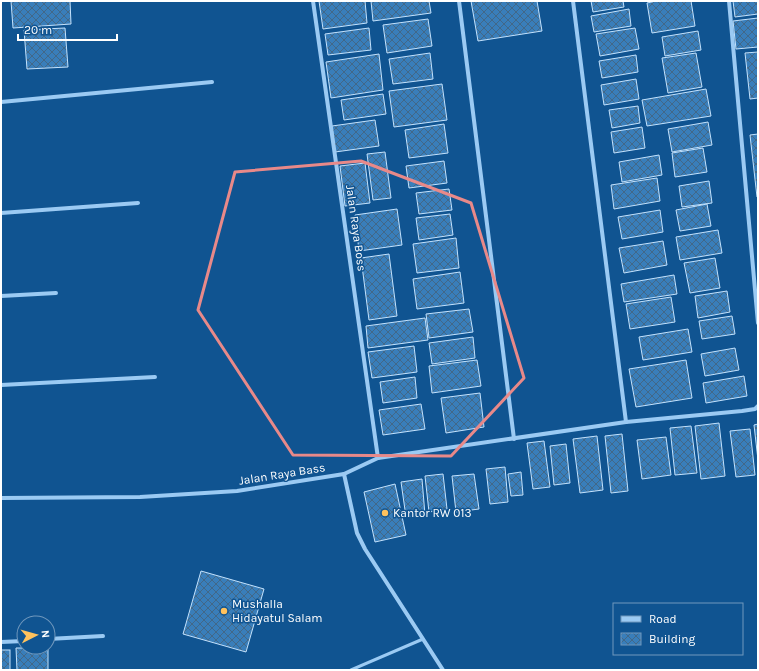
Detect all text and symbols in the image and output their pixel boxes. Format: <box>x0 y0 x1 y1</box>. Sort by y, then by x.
scale bar <box>18 16 117 42</box>
text: 20 m <box>24 23 52 37</box>
street label: Jalan Raya Boss <box>343 184 369 272</box>
street label: Jalan Raya Bass <box>238 460 326 488</box>
place label: Kantor RW 013 <box>393 506 472 520</box>
marker: Kantor RW 013 <box>380 508 390 518</box>
place label: Mushalla Hidayatul Salam <box>232 597 323 625</box>
legend <box>613 603 743 655</box>
marker: Mushalla Hidayatul Salam <box>219 606 229 616</box>
text: Road <box>649 612 677 626</box>
north arrow <box>16 615 56 655</box>
text: N <box>39 629 52 639</box>
text: Building <box>649 632 696 646</box>

